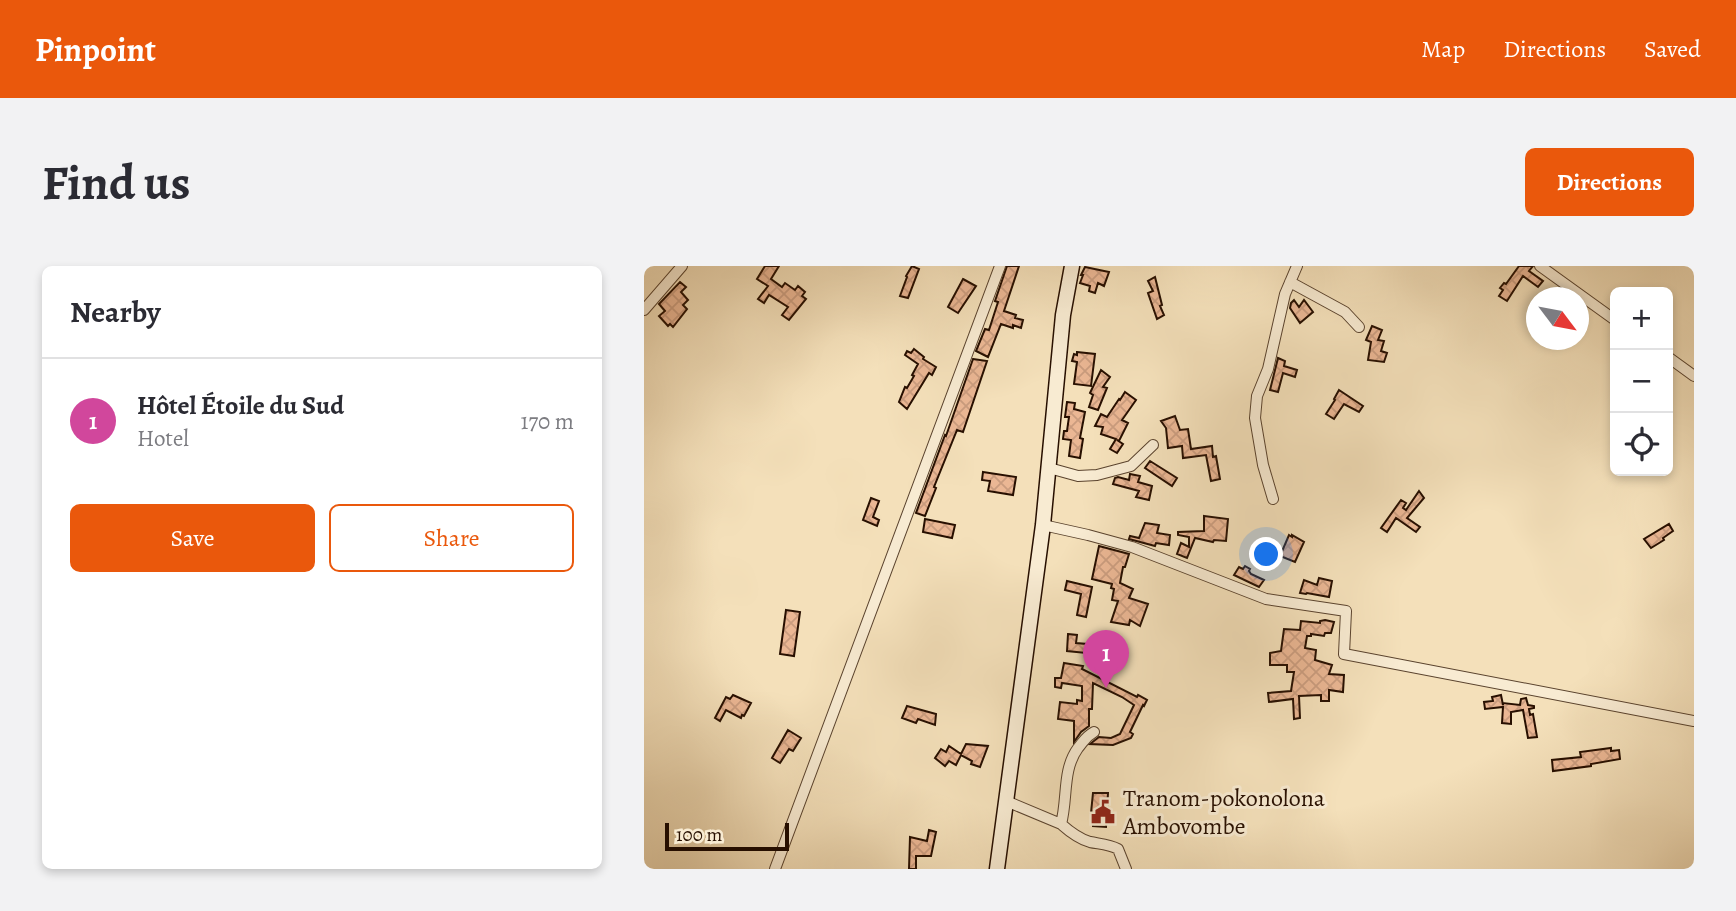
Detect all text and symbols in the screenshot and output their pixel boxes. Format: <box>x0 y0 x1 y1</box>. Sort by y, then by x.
text: Pinpoint <box>35 27 156 72</box>
text: Map <box>1421 33 1465 65</box>
text: Directions <box>1503 33 1606 65</box>
text: Saved <box>1644 33 1701 65</box>
button: Directions <box>1525 148 1694 216</box>
text: Find us <box>42 149 190 216</box>
north arrow <box>1526 287 1589 350</box>
map controls <box>1610 287 1673 476</box>
button: + <box>1610 287 1673 350</box>
text: Nearby <box>70 292 161 332</box>
button: − <box>1610 350 1673 413</box>
text: Hôtel Étoile du Sud <box>137 388 344 423</box>
text: 1 <box>89 406 97 437</box>
text: 170 m <box>521 406 574 437</box>
button: locate <box>1610 413 1673 476</box>
text: Hotel <box>137 423 189 454</box>
button: Save <box>70 504 315 572</box>
button: Share <box>329 504 574 572</box>
your location <box>1249 537 1283 571</box>
pin: 1 <box>1083 630 1129 688</box>
place label: Tranom-pokonolona Ambovombe <box>1122 782 1326 842</box>
public building icon: Tranom-pokonolona Ambovombe <box>1089 798 1117 826</box>
scale bar <box>665 820 789 852</box>
text: 100 m <box>676 822 722 848</box>

